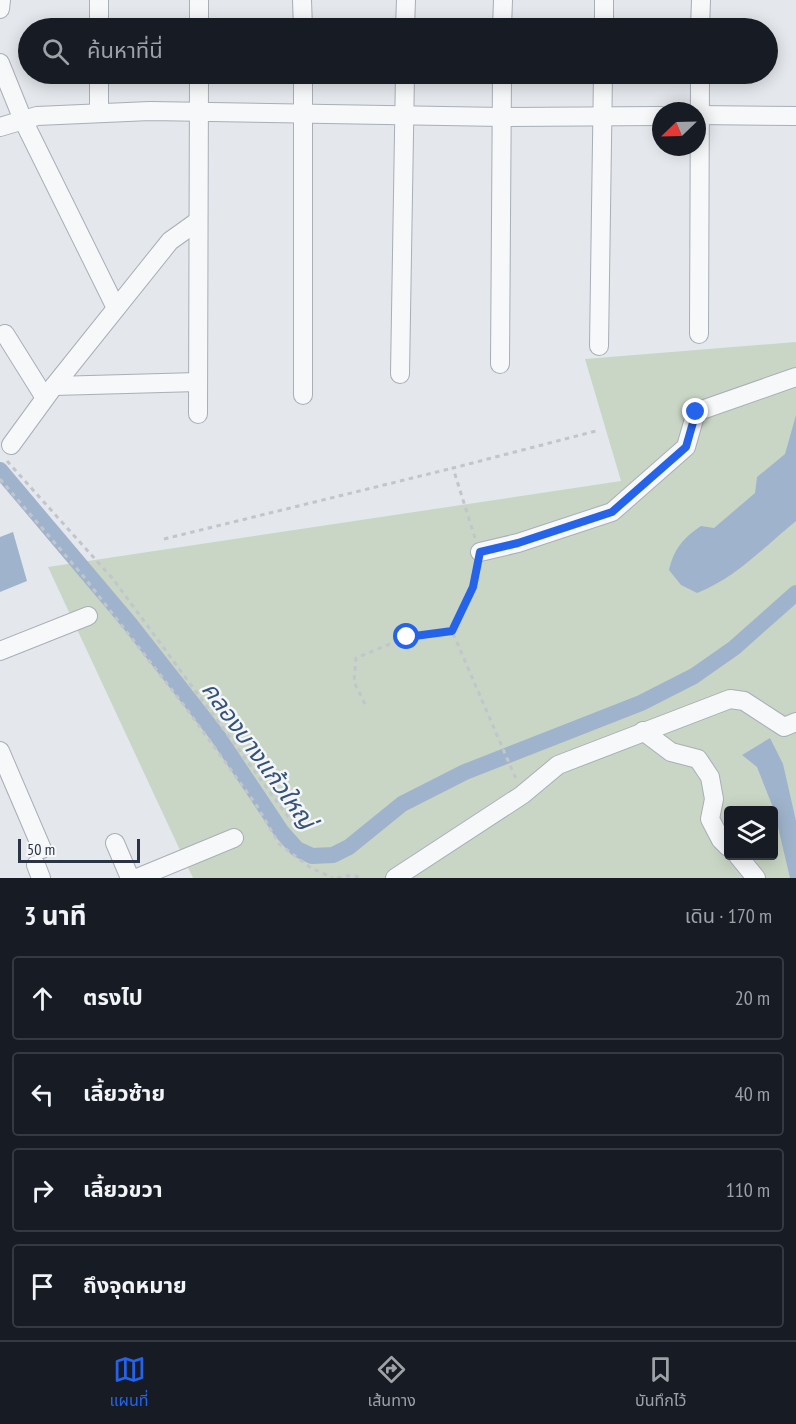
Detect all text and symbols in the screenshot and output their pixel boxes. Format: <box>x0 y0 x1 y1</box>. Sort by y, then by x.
search box <box>18 18 778 84</box>
icon: search <box>39 35 72 68</box>
text: ค้นหาที่นี่ <box>87 36 163 64</box>
north arrow <box>652 102 706 156</box>
route end <box>682 398 708 424</box>
route start <box>393 623 419 649</box>
water label: คลองบางแก้วใหญ่ <box>195 675 325 837</box>
map controls <box>724 806 778 860</box>
button: layers <box>724 806 778 860</box>
scale bar <box>18 836 140 864</box>
text: 50 m <box>27 839 55 859</box>
text: 3 นาที <box>24 899 87 932</box>
text: เดิน · 170 m <box>685 903 772 929</box>
icon: ahead <box>26 982 59 1015</box>
text: ตรงไป <box>83 983 143 1011</box>
text: 20 m <box>735 985 770 1011</box>
icon: left <box>26 1078 59 1111</box>
text: เลี้ยวซ้าย <box>83 1079 165 1107</box>
text: 40 m <box>735 1081 770 1107</box>
icon: right <box>26 1174 59 1207</box>
text: เลี้ยวขวา <box>83 1175 163 1203</box>
text: 110 m <box>726 1177 770 1203</box>
icon: arrive <box>26 1270 59 1303</box>
text: ถึงจุดหมาย <box>83 1271 187 1299</box>
tab: แผนที่ <box>110 1353 149 1413</box>
tab: เส้นทาง <box>368 1353 416 1413</box>
tab: บันทึกไว้ <box>635 1353 686 1413</box>

